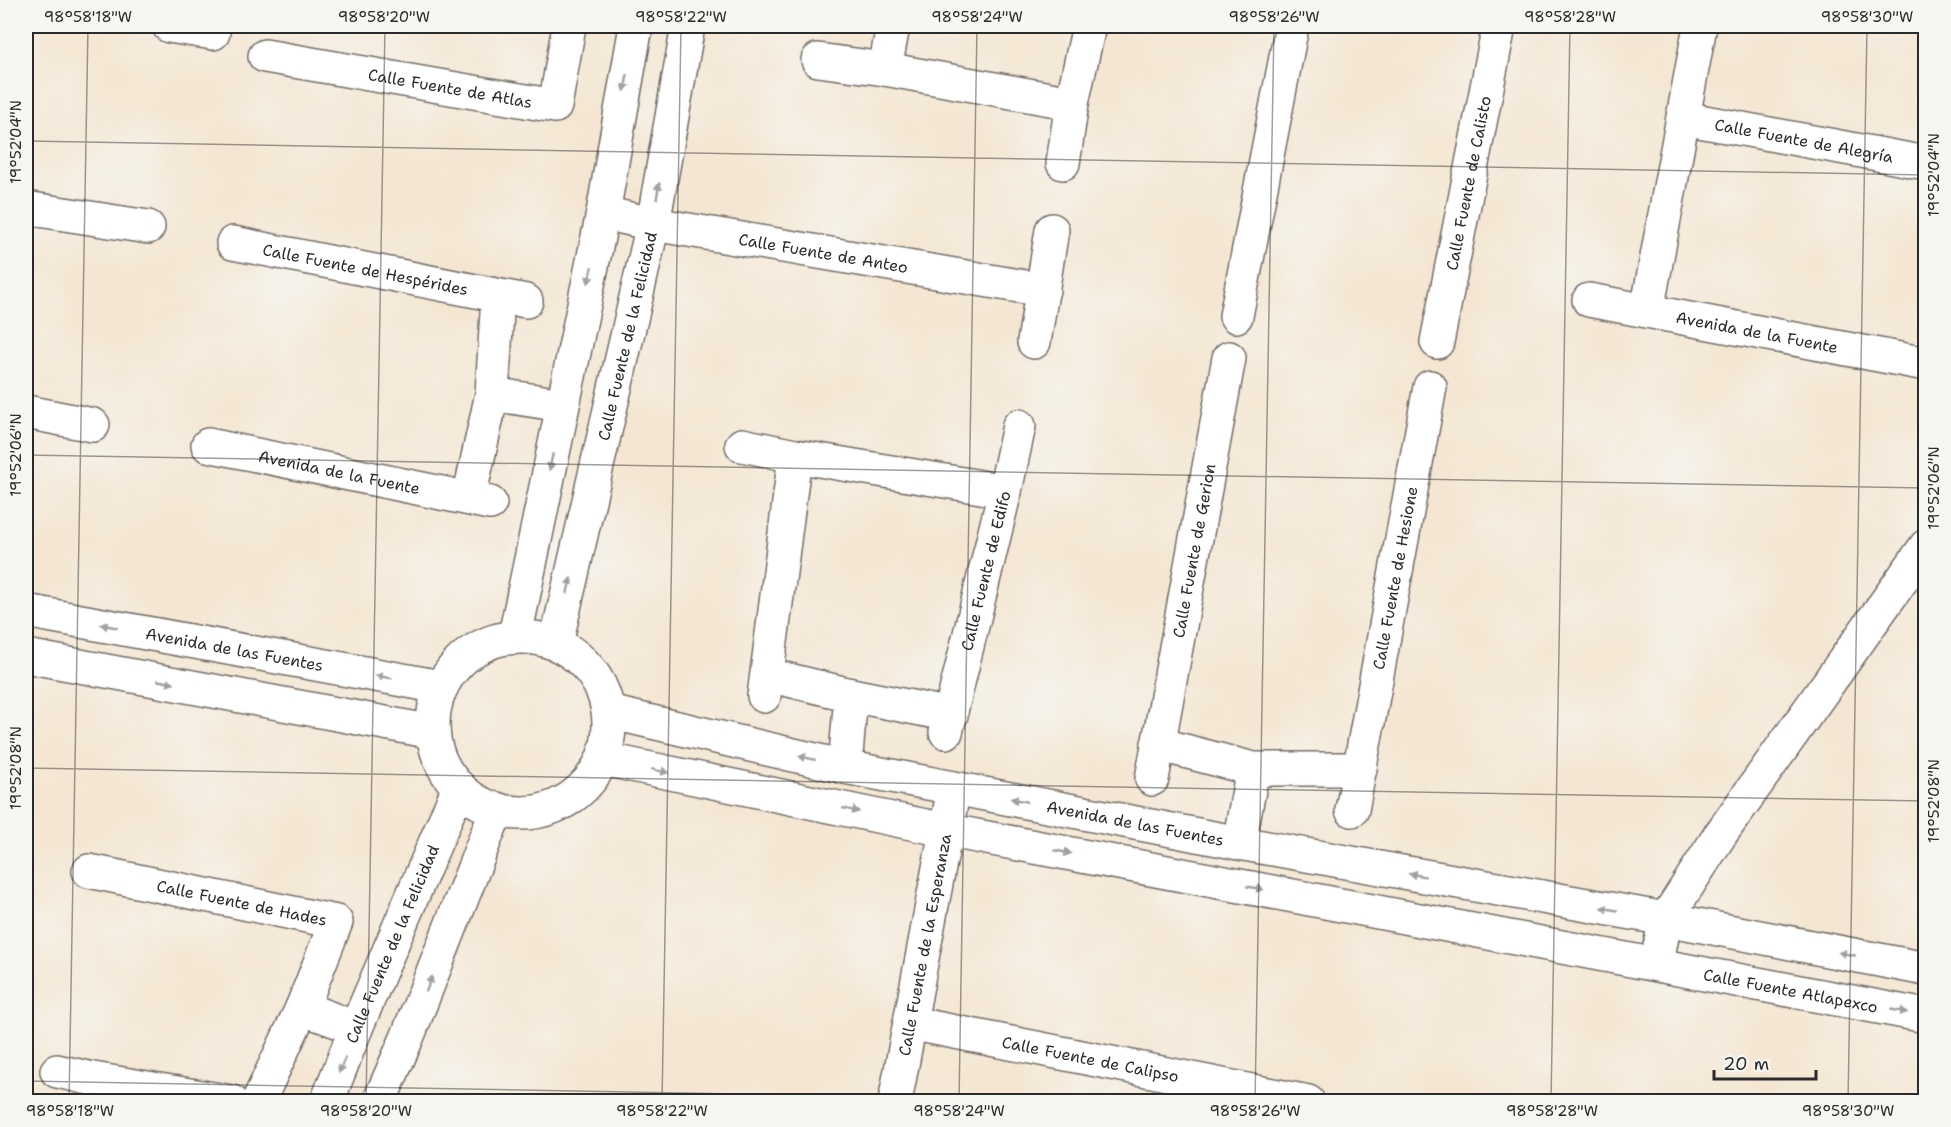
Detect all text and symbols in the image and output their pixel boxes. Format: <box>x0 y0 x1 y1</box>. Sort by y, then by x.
text: 98°58'18"W <box>44 7 132 27</box>
text: 98°58'20"W <box>338 7 430 27</box>
text: 98°58'22"W <box>635 7 727 27</box>
text: 98°58'24"W <box>931 7 1023 27</box>
text: 98°58'26"W <box>1228 7 1320 27</box>
text: 98°58'28"W <box>1524 7 1616 27</box>
text: 98°58'30"W <box>1821 7 1913 27</box>
street label: Calle Fuente de Atlas <box>366 64 534 113</box>
one-way arrow <box>621 74 630 93</box>
street label: Calle Fuente de Calisto <box>1441 94 1496 272</box>
text: 19°52'04"N <box>6 100 26 184</box>
street label: Calle Fuente de Alegría <box>1713 114 1895 168</box>
text: 19°52'04"N <box>1924 133 1944 217</box>
one-way arrow <box>654 181 663 200</box>
street label: Calle Fuente de Anteo <box>737 229 910 278</box>
street label: Calle Fuente de la Felicidad <box>593 230 662 443</box>
street label: Calle Fuente de Hespérides <box>261 239 470 300</box>
one-way arrow <box>585 265 594 284</box>
street label: Avenida de la Fuente <box>1674 307 1840 358</box>
text: 19°52'06"N <box>6 413 26 497</box>
street label: Avenida de la Fuente <box>256 446 422 499</box>
text: 19°52'06"N <box>1924 446 1944 530</box>
one-way arrow <box>546 453 555 472</box>
street label: Calle Fuente de Gerion <box>1168 462 1221 640</box>
street label: Calle Fuente de Hesione <box>1368 485 1422 671</box>
street label: Calle Fuente de Edifo <box>956 489 1016 653</box>
one-way arrow <box>565 577 575 595</box>
one-way arrow <box>100 621 119 630</box>
street label: Avenida de las Fuentes <box>144 623 325 676</box>
one-way arrow <box>374 672 393 681</box>
one-way arrow <box>156 678 175 687</box>
text: 19°52'08"N <box>6 726 26 810</box>
one-way arrow <box>797 753 816 762</box>
text: 19°52'08"N <box>1924 759 1944 843</box>
one-way arrow <box>651 767 670 776</box>
one-way arrow <box>1009 795 1028 804</box>
street label: Avenida de las Fuentes <box>1045 796 1226 851</box>
one-way arrow <box>842 806 860 816</box>
street label: Calle Fuente de la Esperanza <box>894 832 956 1058</box>
street label: Calle Fuente de la Felicidad <box>341 842 444 1046</box>
one-way arrow <box>1054 848 1073 857</box>
one-way arrow <box>1407 870 1426 879</box>
street label: Calle Fuente de Hades <box>155 875 329 931</box>
one-way arrow <box>1245 884 1264 893</box>
one-way arrow <box>1599 904 1618 913</box>
one-way arrow <box>1838 950 1857 959</box>
street label: Calle Fuente Atlapexco <box>1701 964 1880 1018</box>
one-way arrow <box>424 974 434 992</box>
one-way arrow <box>1890 1007 1909 1016</box>
street label: Calle Fuente de Calipso <box>1000 1031 1181 1087</box>
scale bar <box>1714 1043 1816 1081</box>
text: 20 m <box>1723 1052 1769 1076</box>
one-way arrow <box>337 1056 346 1074</box>
text: 98°58'18"W <box>26 1101 114 1121</box>
text: 98°58'20"W <box>320 1101 412 1121</box>
text: 98°58'22"W <box>616 1101 708 1121</box>
text: 98°58'24"W <box>913 1101 1005 1121</box>
text: 98°58'26"W <box>1209 1101 1301 1121</box>
text: 98°58'28"W <box>1506 1101 1598 1121</box>
text: 98°58'30"W <box>1802 1101 1894 1121</box>

